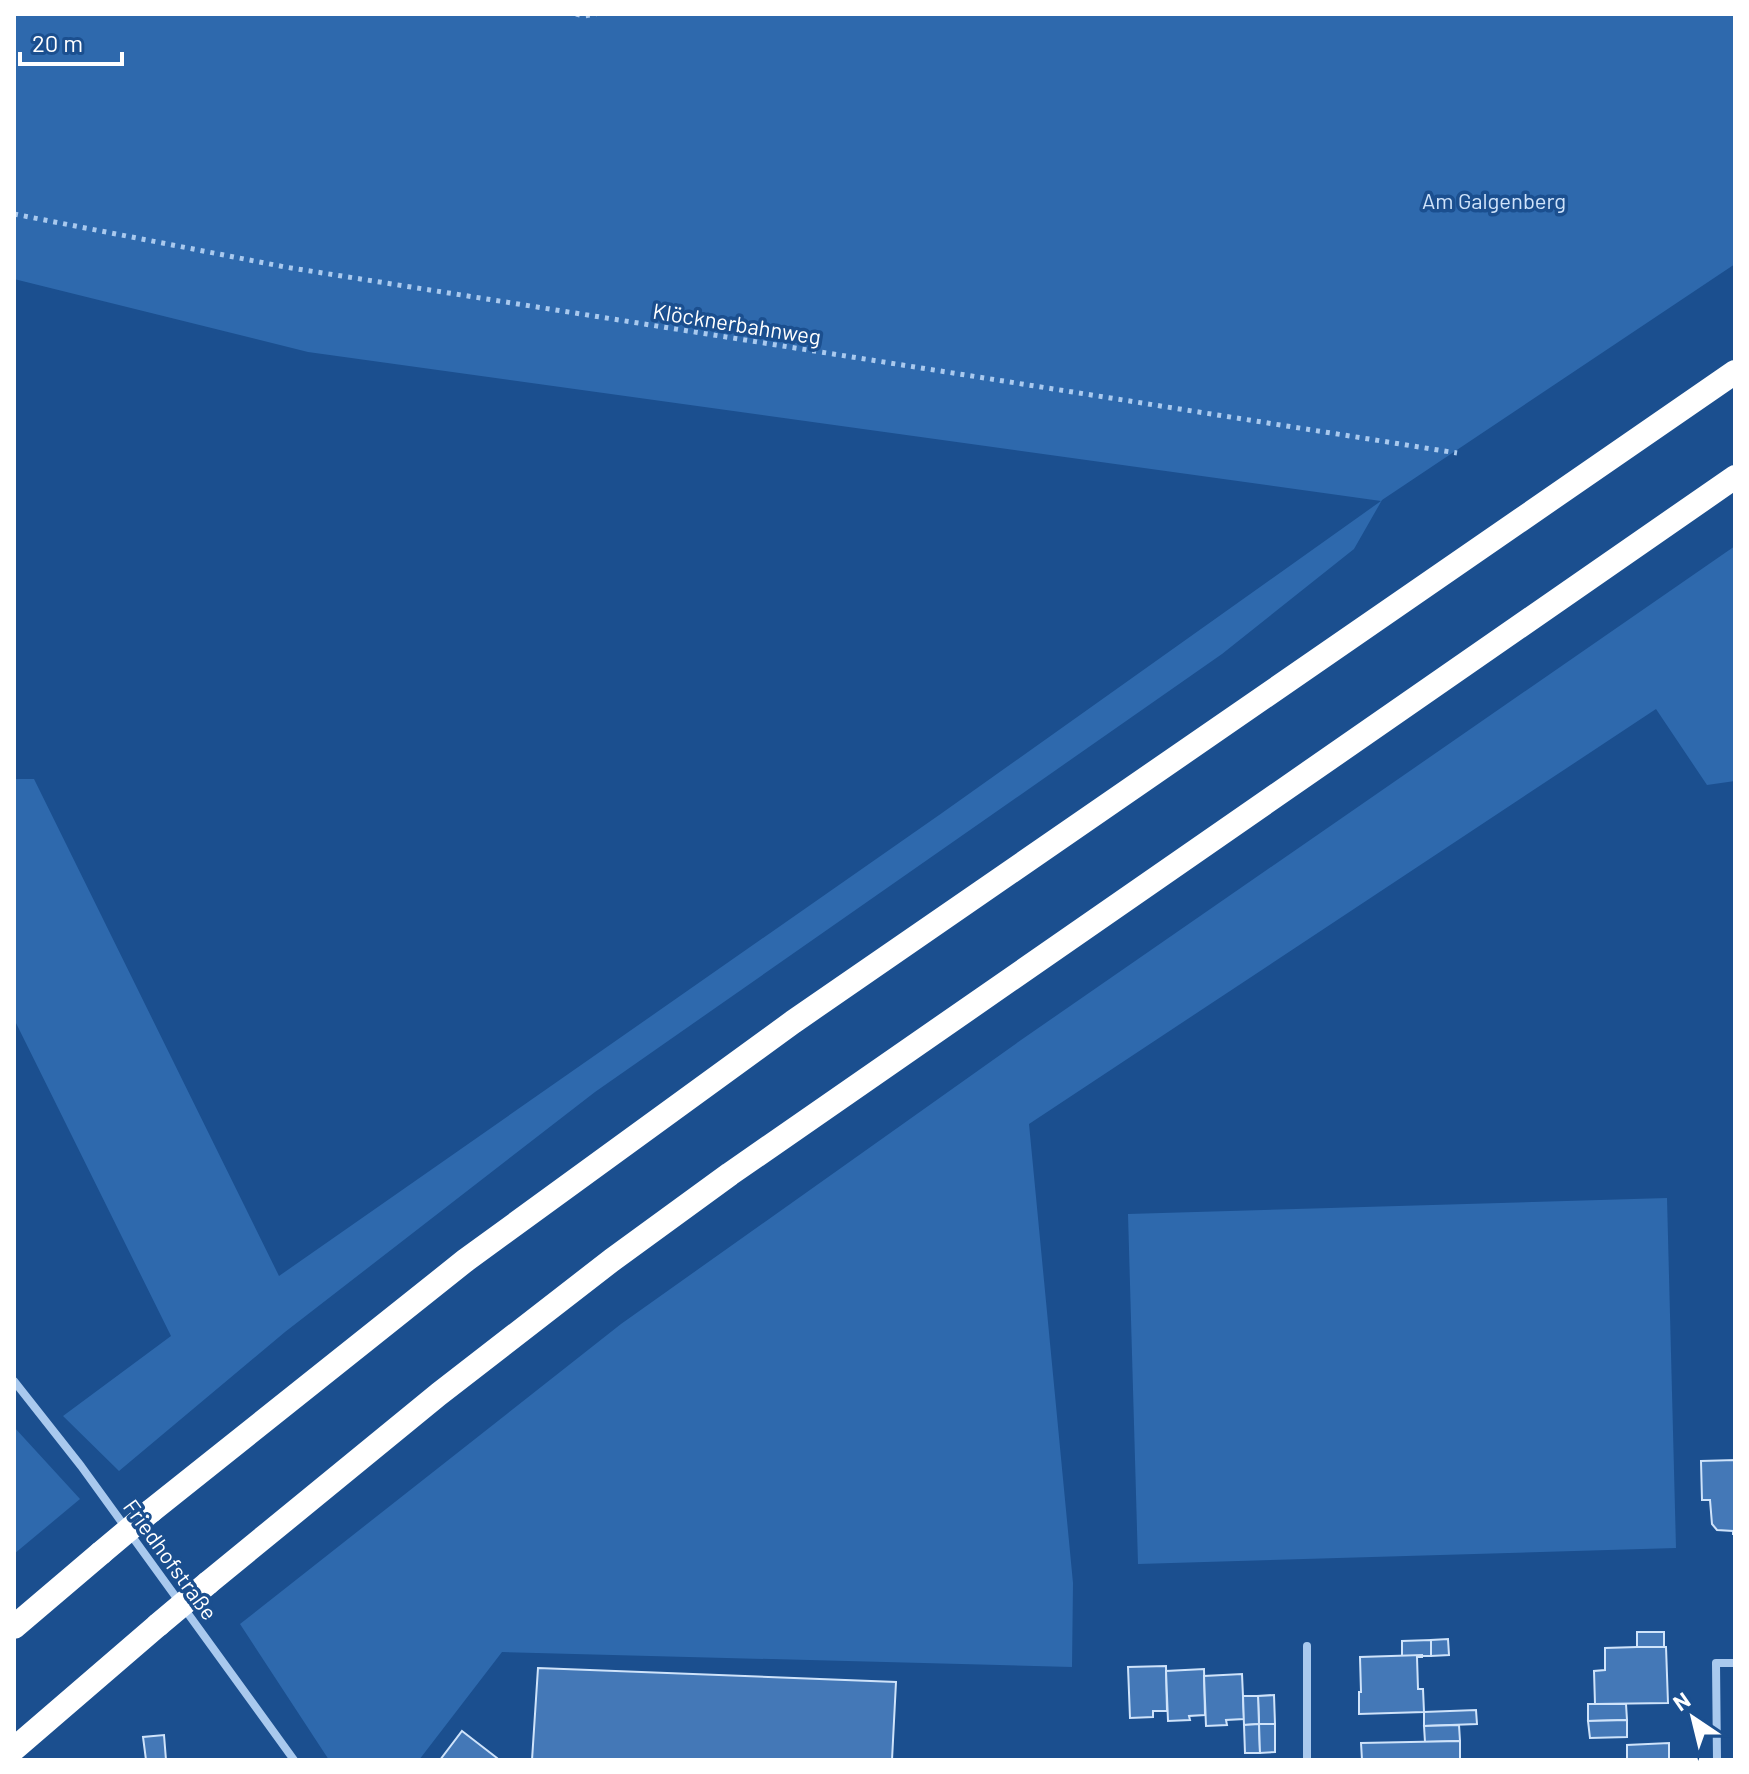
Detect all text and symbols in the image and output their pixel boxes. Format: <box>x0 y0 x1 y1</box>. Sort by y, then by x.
scale bar <box>20 16 122 66</box>
text: 20 m <box>32 28 83 57</box>
park label: Am Galgenberg <box>1422 187 1566 213</box>
street label: Klöcknerbahnweg <box>651 297 823 349</box>
street label: Friedhofstraße <box>119 1494 223 1624</box>
north arrow <box>1653 1678 1733 1758</box>
text: N <box>1668 1686 1694 1716</box>

